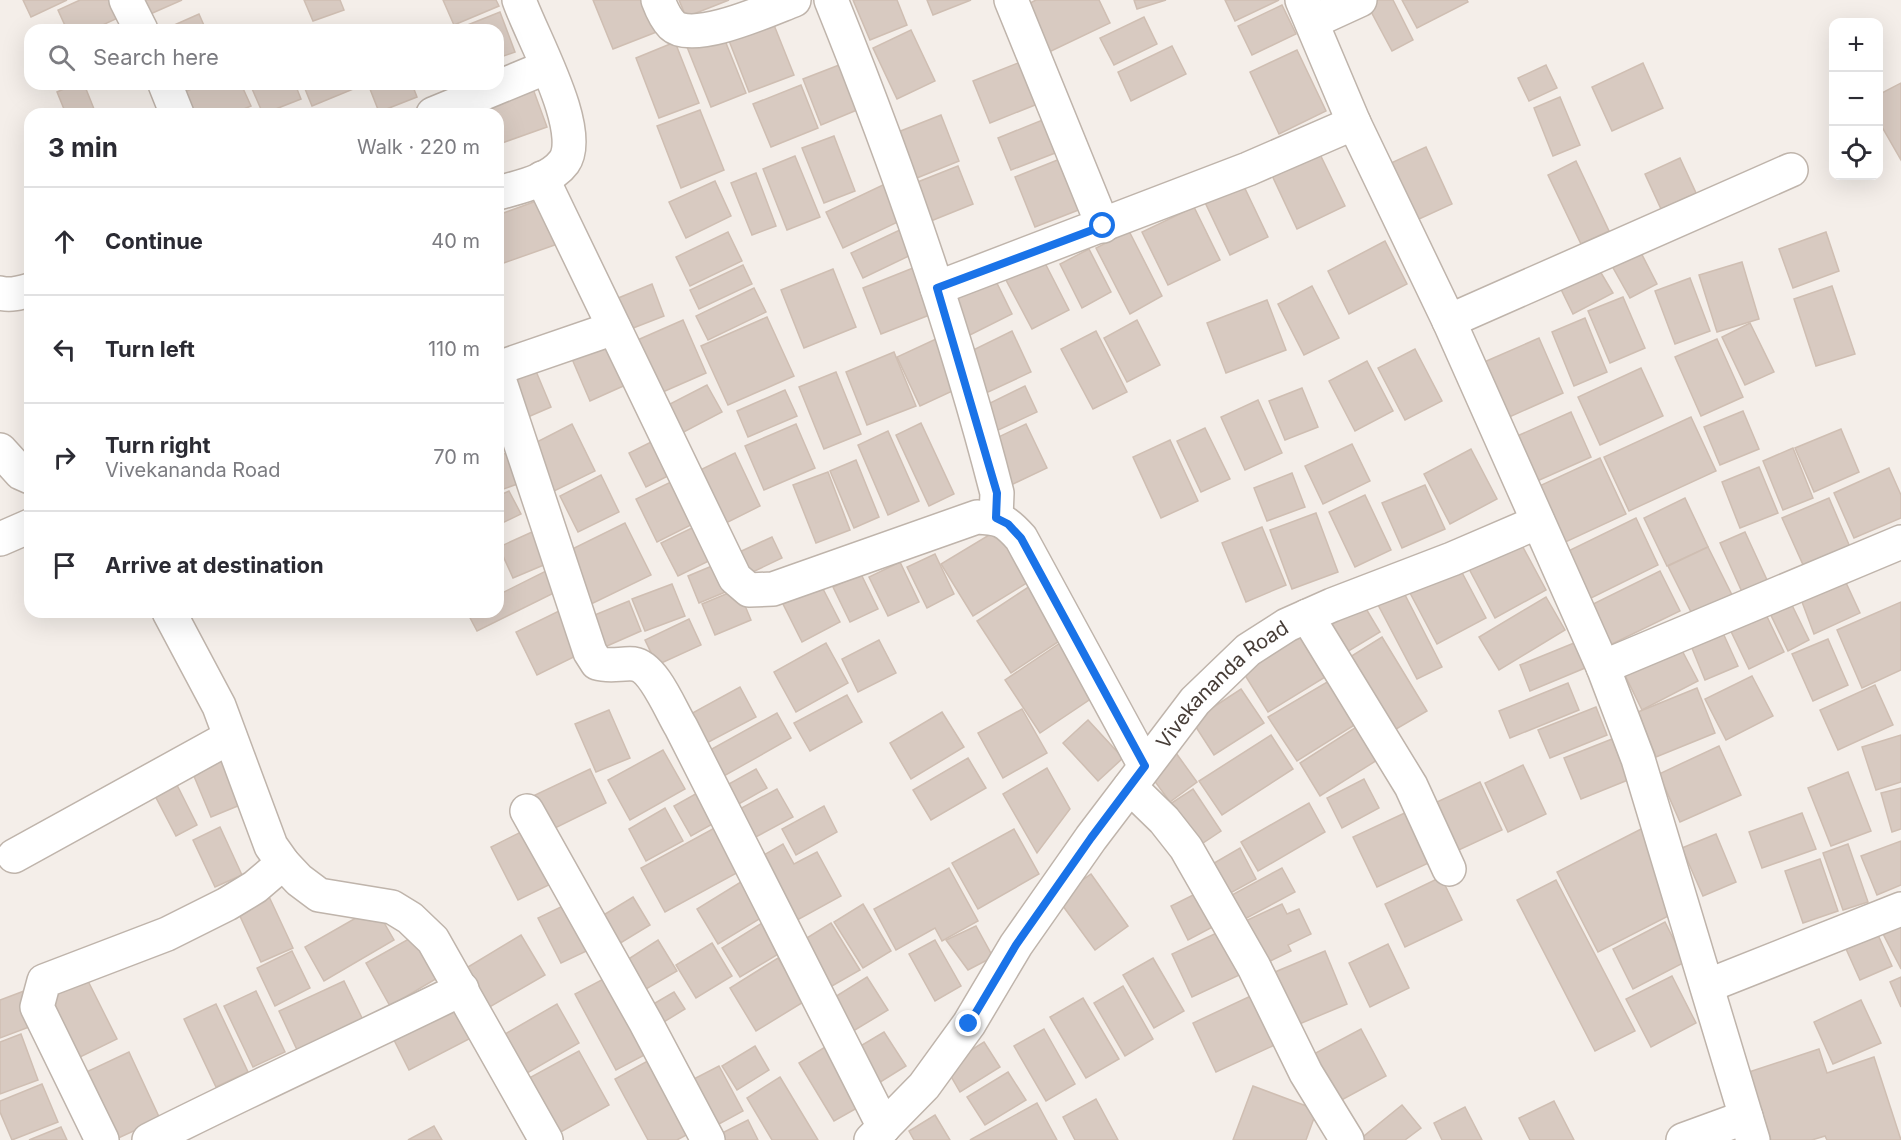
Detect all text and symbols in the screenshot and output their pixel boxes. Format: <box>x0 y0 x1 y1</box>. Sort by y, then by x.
map controls <box>1829 18 1883 180</box>
button: + <box>1829 18 1883 72</box>
search box <box>24 24 504 90</box>
icon: search <box>45 41 78 74</box>
text: Search here <box>93 44 219 70</box>
button: − <box>1829 72 1883 126</box>
button: locate <box>1829 126 1883 180</box>
text: 3 min <box>48 132 118 163</box>
text: Walk · 220 m <box>357 135 480 159</box>
route start <box>1089 212 1115 238</box>
icon: ahead <box>48 225 81 258</box>
text: Continue <box>105 228 203 254</box>
text: 40 m <box>431 229 480 253</box>
icon: left <box>48 333 81 366</box>
text: Turn left <box>105 336 195 362</box>
text: 110 m <box>428 337 480 361</box>
text: Turn right <box>105 432 211 458</box>
icon: right <box>48 441 81 474</box>
text: 70 m <box>433 445 480 469</box>
text: Vivekananda Road <box>105 458 281 482</box>
icon: arrive <box>48 549 81 582</box>
text: Arrive at destination <box>105 552 324 578</box>
street label: Vivekananda Road <box>1151 615 1293 753</box>
route end <box>955 1010 981 1036</box>

